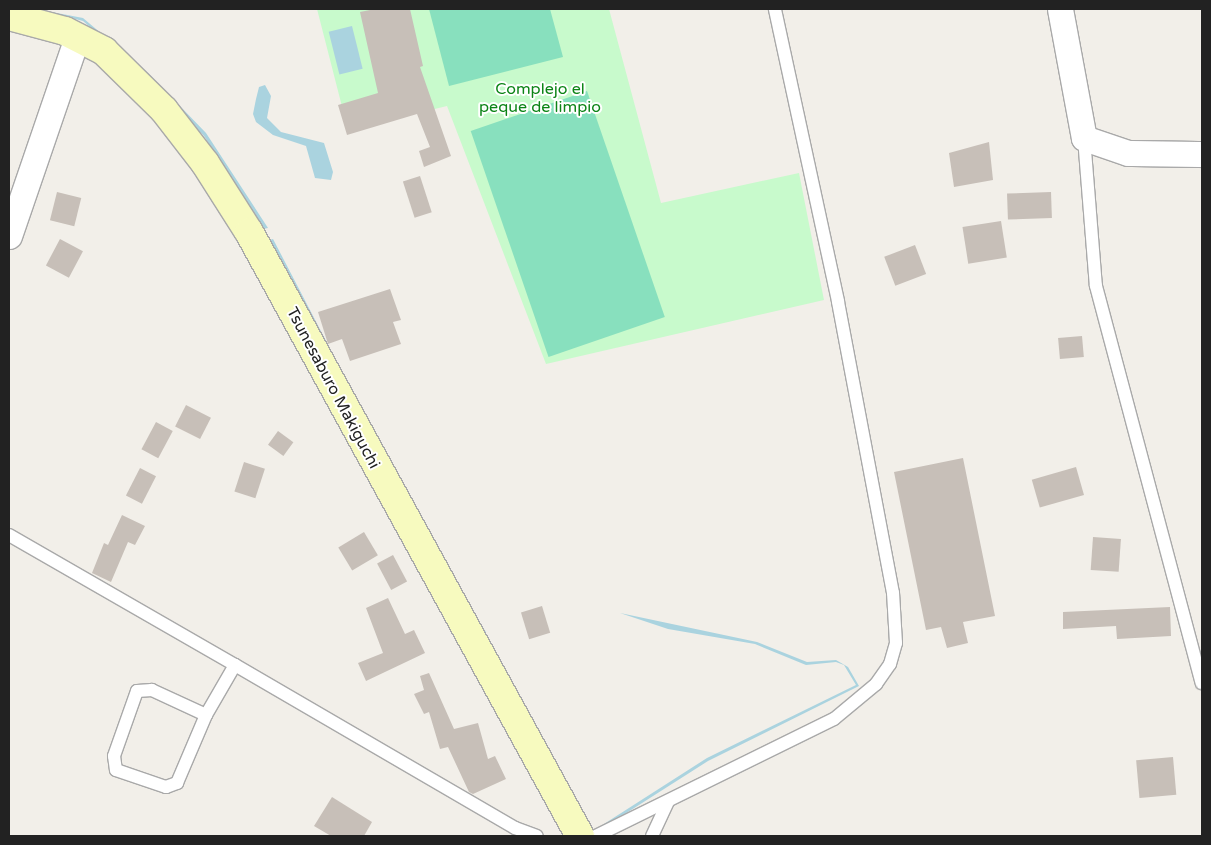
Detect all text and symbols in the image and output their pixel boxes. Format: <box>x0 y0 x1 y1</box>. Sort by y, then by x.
park label: Complejo el peque de limpio <box>479 79 601 117</box>
street label: Tsunesaburo Makiguchi <box>282 304 384 472</box>

